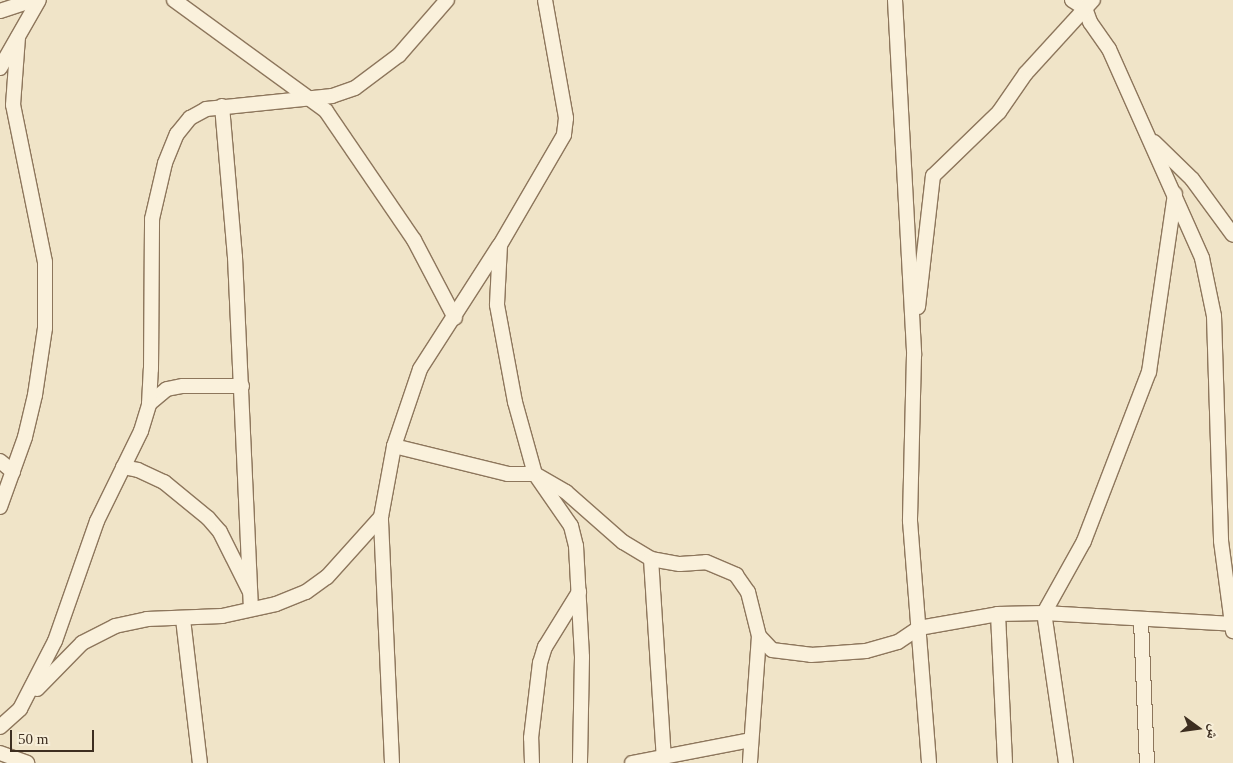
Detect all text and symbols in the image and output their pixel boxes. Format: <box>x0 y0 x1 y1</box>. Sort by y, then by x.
north arrow <box>1173 703 1223 753</box>
scale bar <box>12 720 96 752</box>
text: ش <box>1204 723 1222 741</box>
text: 50 m <box>18 731 48 747</box>

